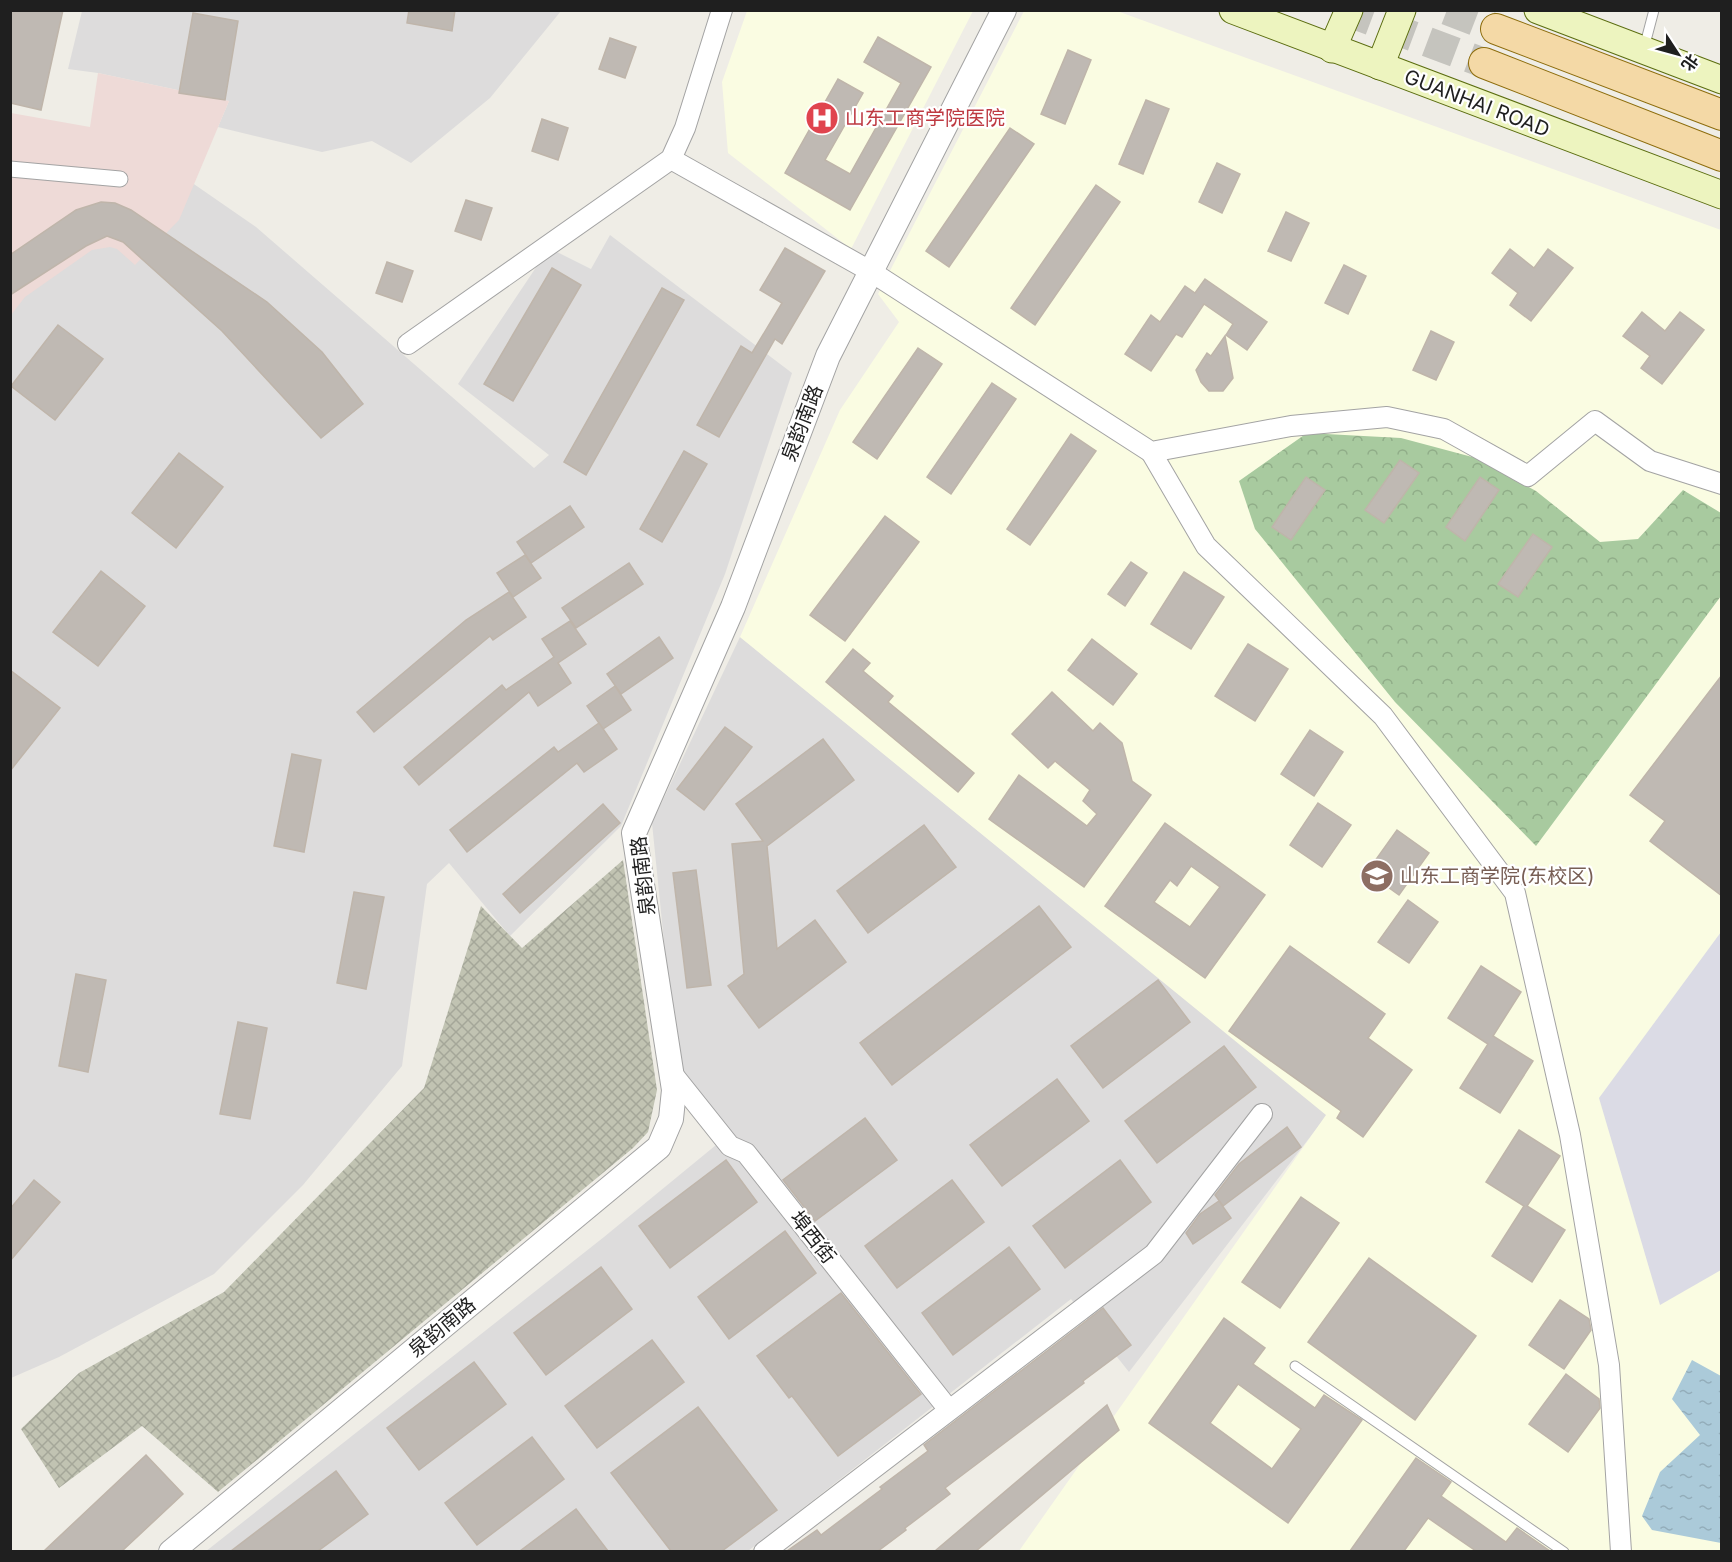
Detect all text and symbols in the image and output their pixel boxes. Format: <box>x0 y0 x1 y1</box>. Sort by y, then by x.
north arrow <box>1648 24 1708 84</box>
text: 北 <box>1677 50 1703 75</box>
street label: GUANHAI ROAD <box>1401 64 1553 142</box>
hospital icon: 山东工商学院医院 <box>804 100 840 136</box>
place label: 山东工商学院医院 <box>845 106 1005 130</box>
street label: 泉韵南路 <box>776 381 828 465</box>
street label: 泉韵南路 <box>626 835 660 917</box>
school or university icon: 山东工商学院(东校区) <box>1359 858 1395 894</box>
place label: 山东工商学院(东校区) <box>1400 864 1595 888</box>
street label: 埠西街 <box>785 1206 841 1268</box>
street label: 泉韵南路 <box>404 1292 480 1362</box>

